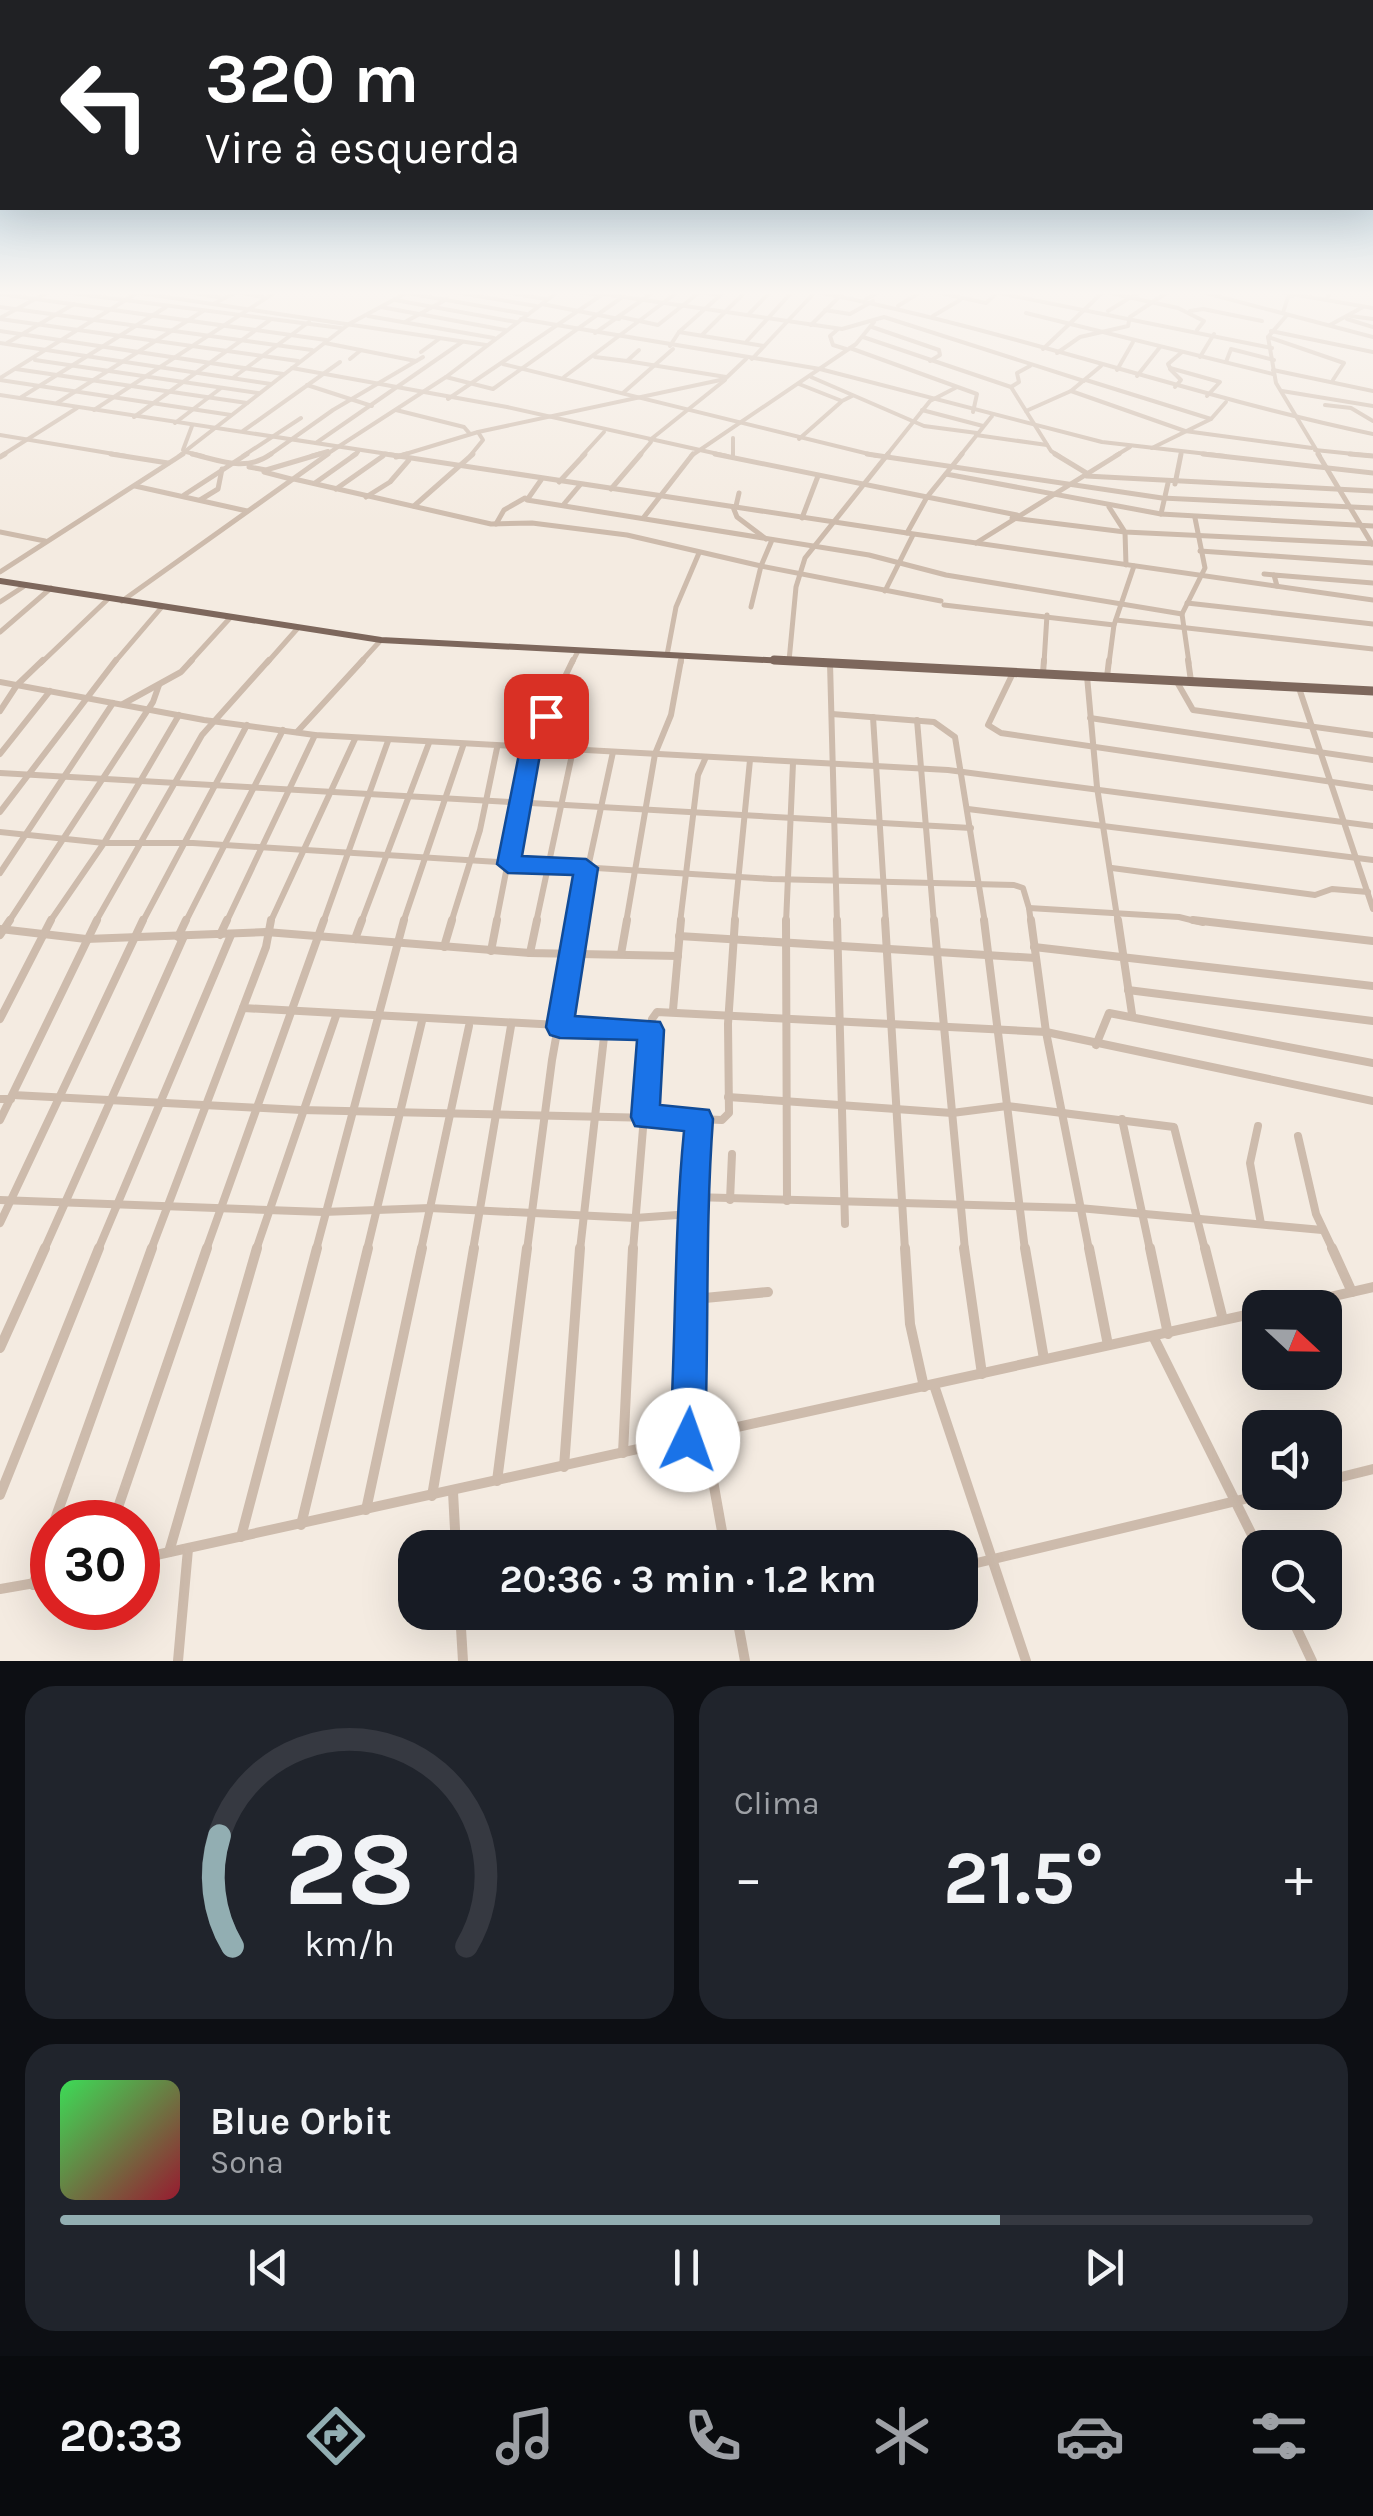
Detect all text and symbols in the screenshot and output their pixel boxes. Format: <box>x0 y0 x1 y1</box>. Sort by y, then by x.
text: 320 m <box>205 38 419 120</box>
icon: left <box>40 40 170 170</box>
text: Vire à esquerda <box>205 122 520 174</box>
pin <box>504 674 589 759</box>
icon: arrive <box>519 689 574 744</box>
north arrow <box>1242 1290 1342 1390</box>
map controls <box>1242 1290 1342 1630</box>
position arrow <box>636 1388 740 1492</box>
button: sound <box>1242 1410 1342 1510</box>
speed limit sign: 30 <box>30 1500 160 1630</box>
button: search <box>1242 1530 1342 1630</box>
text: 20:36 · 3 min · 1.2 km <box>499 1557 877 1602</box>
text: Clima <box>734 1785 820 1822</box>
text: 28 <box>284 1809 415 1930</box>
text: 21.5° <box>943 1834 1104 1922</box>
text: − <box>734 1846 763 1910</box>
text: + <box>1284 1846 1313 1910</box>
text: km/h <box>304 1923 395 1965</box>
text: Blue Orbit <box>210 2099 391 2144</box>
text: Sona <box>210 2144 284 2181</box>
icon: previous <box>241 2240 296 2295</box>
icon: pause <box>659 2240 714 2295</box>
icon: next <box>1077 2240 1132 2295</box>
icon: directions <box>301 2401 371 2471</box>
icon: music <box>490 2401 560 2471</box>
icon: phone <box>678 2401 748 2471</box>
icon: climate <box>867 2401 937 2471</box>
icon: car <box>1055 2401 1125 2471</box>
icon: filters <box>1244 2401 1314 2471</box>
text: 20:33 <box>59 2410 183 2462</box>

